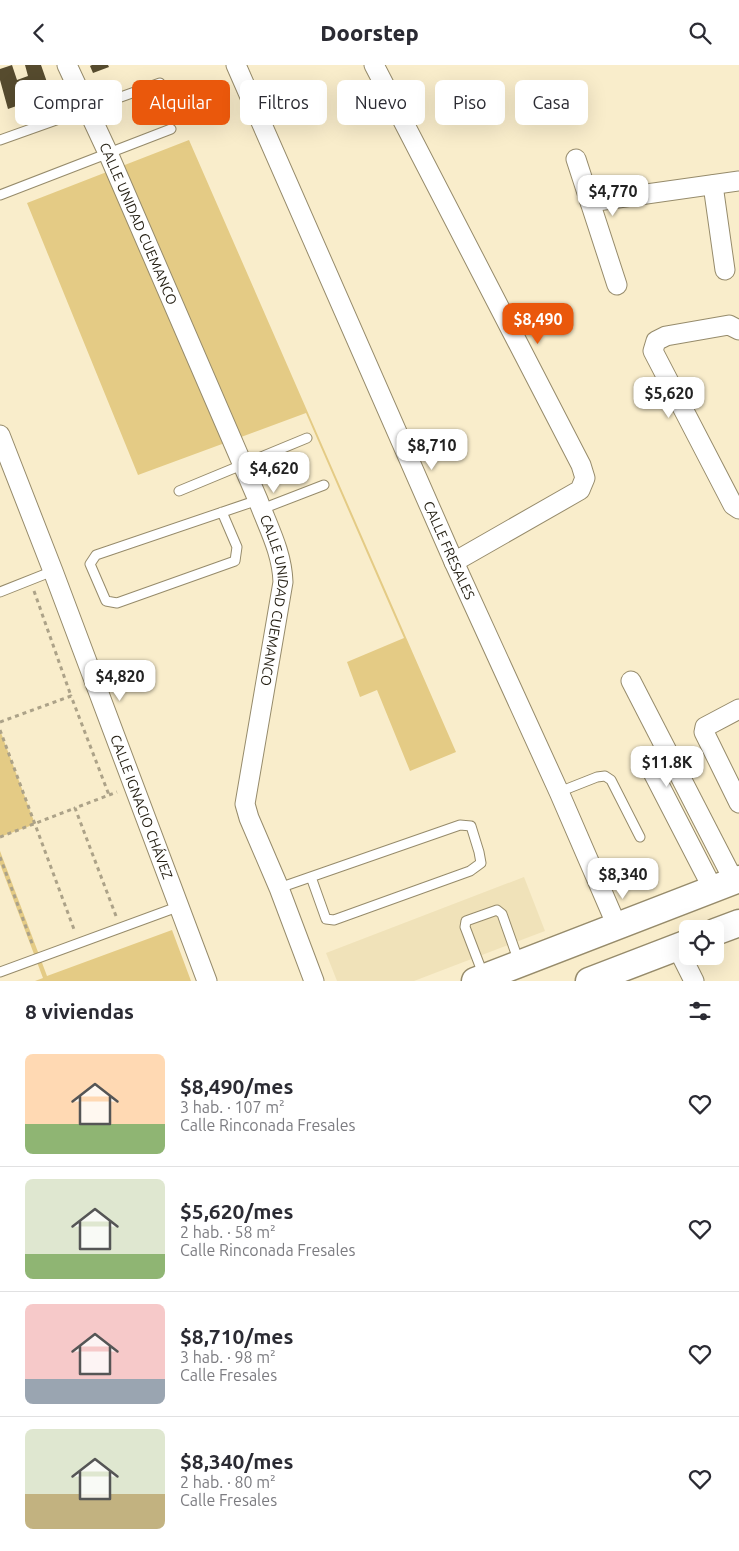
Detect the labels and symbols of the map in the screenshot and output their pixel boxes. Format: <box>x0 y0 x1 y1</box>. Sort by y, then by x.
street label: CALLE UNIDAD CUEMANCO <box>96 140 181 307</box>
pin: $4,770 <box>572 175 654 217</box>
pin: $8,490 <box>497 303 579 345</box>
pin: $5,620 <box>628 377 710 419</box>
pin: $8,710 <box>391 429 473 471</box>
pin: $4,620 <box>233 451 315 494</box>
street label: CALLE FRESALES <box>420 499 478 602</box>
street label: CALLE UNIDAD CUEMANCO <box>252 512 272 688</box>
text: CALLE UNIDAD CUEMANCO <box>257 512 291 687</box>
pin: $4,820 <box>79 659 161 702</box>
street label: CALLE IGNACIO CHÁVEZ <box>107 733 176 881</box>
pin: $11.8K <box>626 745 708 788</box>
pin: $8,340 <box>582 857 664 900</box>

